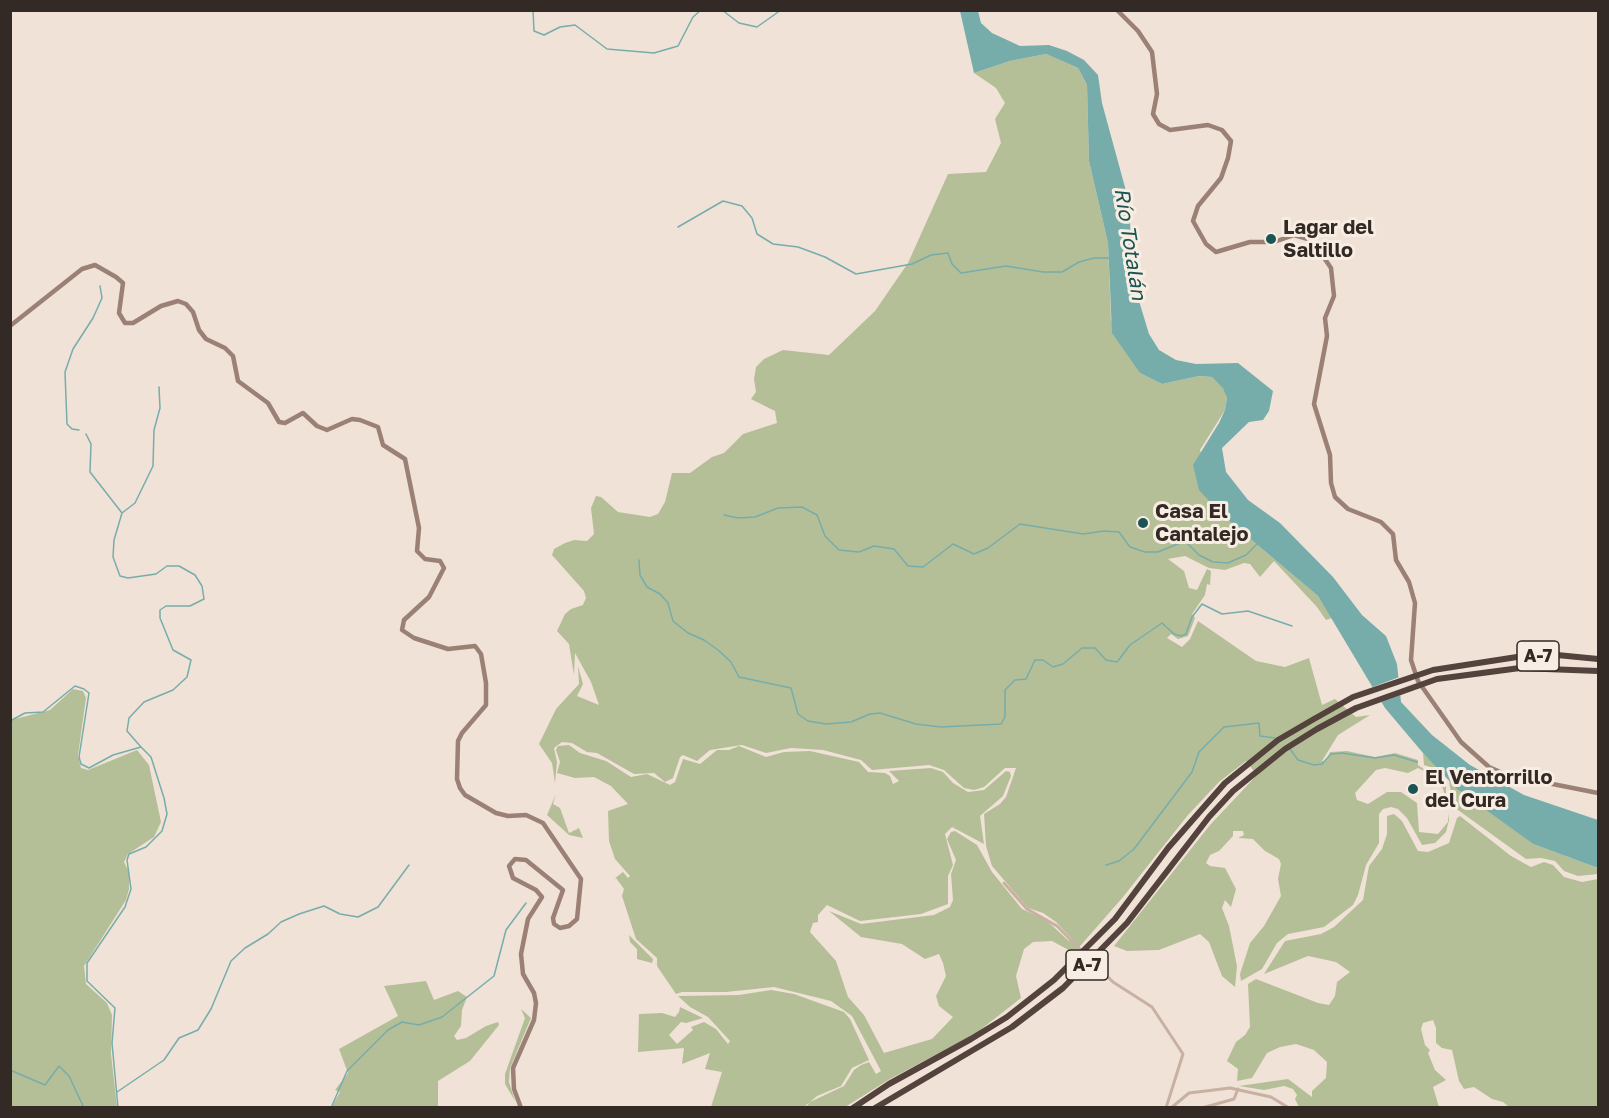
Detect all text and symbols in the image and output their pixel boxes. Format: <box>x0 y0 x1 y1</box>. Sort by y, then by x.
water label: Río Totalán <box>1109 186 1151 302</box>
place label: Lagar del Saltillo <box>1283 216 1374 263</box>
marker: Lagar del Saltillo <box>1264 232 1278 246</box>
place label: Casa El Cantalejo <box>1155 500 1248 547</box>
marker: Casa El Cantalejo <box>1136 516 1150 530</box>
road number: A-7 <box>1517 641 1559 671</box>
place label: El Ventorrillo del Cura <box>1425 766 1552 813</box>
marker: El Ventorrillo del Cura <box>1406 782 1420 796</box>
road number: A-7 <box>1066 950 1108 980</box>

